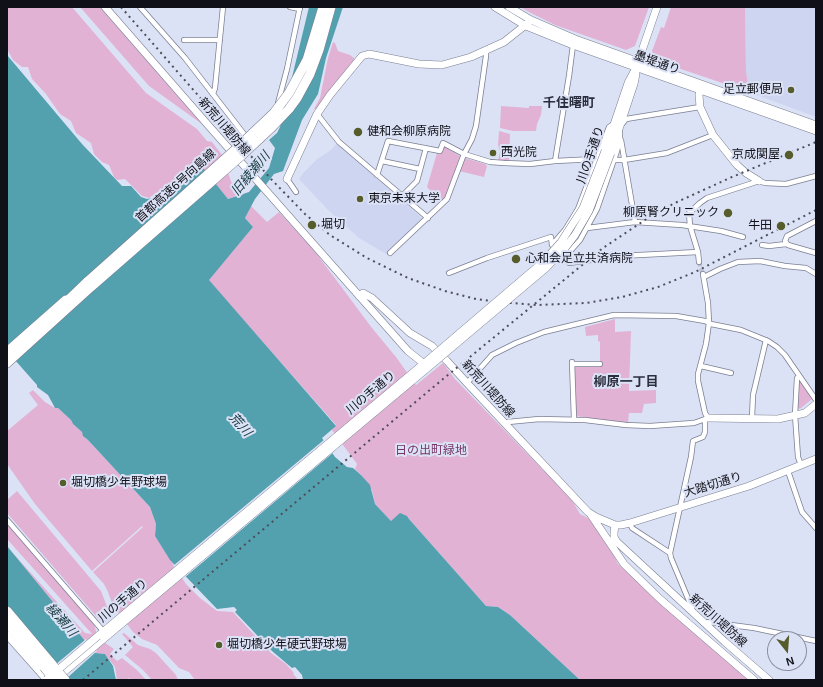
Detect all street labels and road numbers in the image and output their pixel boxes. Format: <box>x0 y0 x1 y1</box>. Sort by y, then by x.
street label: 墨堤通り <box>632 48 682 78</box>
street label: 新荒川堤防線 <box>195 95 253 159</box>
street label: 川の手通り <box>574 124 608 186</box>
street label: 首都高速6号向島線 <box>133 146 219 226</box>
street label: 新荒川堤防線 <box>459 357 517 421</box>
street label: 川の手通り <box>343 368 399 418</box>
street label: 大踏切通り <box>682 469 744 501</box>
street label: 川の手通り <box>95 576 151 626</box>
street label: 新荒川堤防線 <box>686 592 750 650</box>

